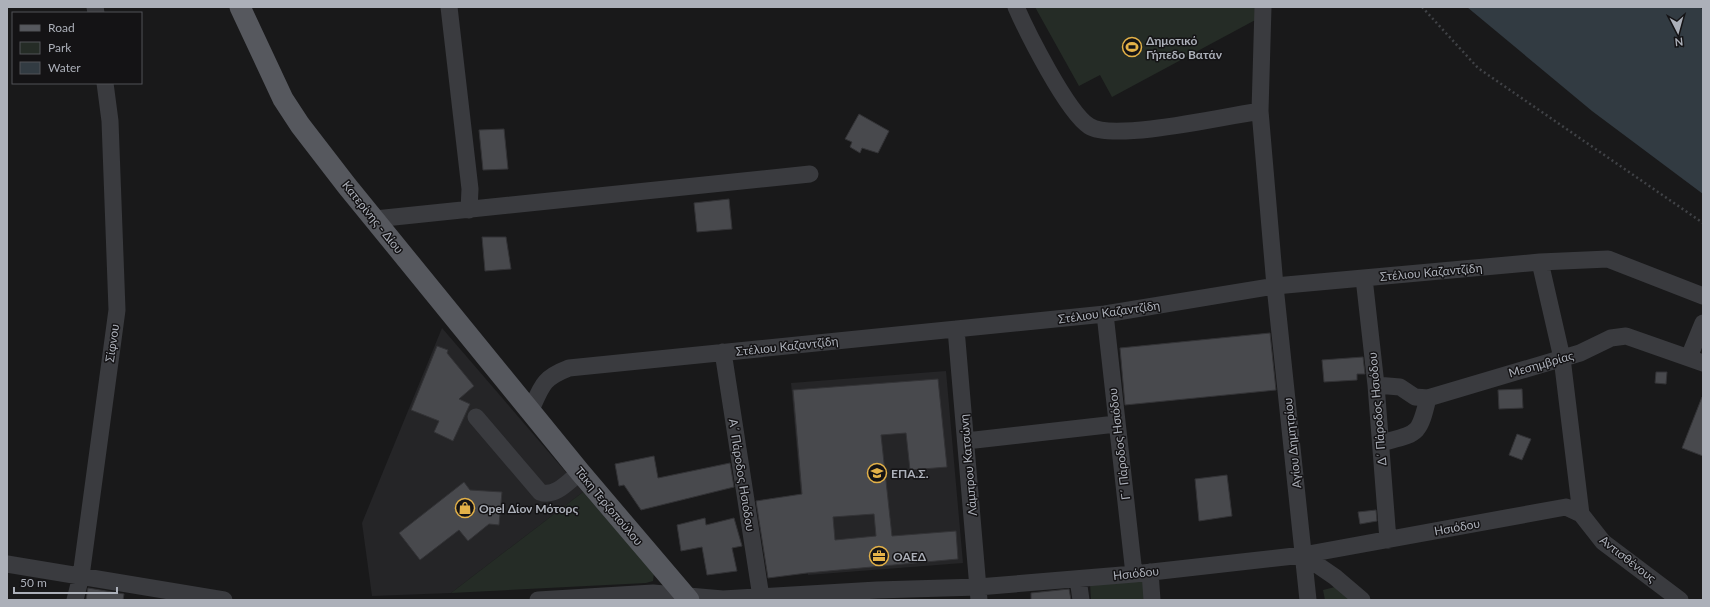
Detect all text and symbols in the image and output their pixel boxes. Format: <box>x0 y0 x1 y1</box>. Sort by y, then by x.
legend <box>12 12 142 84</box>
north arrow <box>1658 12 1698 52</box>
text: Road <box>48 20 75 35</box>
place label: Δημοτικό Γήπεδο Βατάν <box>1146 33 1223 62</box>
sports icon: Δημοτικό Γήπεδο Βατάν <box>1121 36 1143 58</box>
text: N <box>1674 36 1684 49</box>
text: Park <box>48 40 72 55</box>
text: Water <box>48 60 81 75</box>
street label: Κατερίνης - Δίου <box>339 178 407 256</box>
street label: Στέλιου Καζαντζίδη <box>1379 260 1483 284</box>
street label: Στέλιου Καζαντζίδη <box>1057 297 1161 327</box>
street label: Σίφνου <box>102 323 122 363</box>
street label: Στέλιου Καζαντζίδη <box>735 333 839 359</box>
street label: Μεσημβρίας <box>1507 347 1576 380</box>
street label: Δ΄ Πάροδος Ησιόδου <box>1365 352 1389 466</box>
street label: Γ΄ Πάροδος Ησιόδου <box>1105 387 1133 501</box>
street label: Αγίου Δημητρίου <box>1280 397 1304 489</box>
street label: Λάμπρου Κατσώνη <box>956 413 980 517</box>
street label: Α΄ Πάροδος Ησιόδου <box>726 418 758 532</box>
school or university icon: ΕΠΑ.Σ. <box>866 462 888 484</box>
street label: Τάκη Τερζοπούλου <box>572 464 646 548</box>
place label: ΕΠΑ.Σ. <box>891 466 929 481</box>
shop icon: Opel Δίον Μότορς <box>454 497 476 519</box>
place label: Opel Δίον Μότορς <box>479 501 578 516</box>
street label: Ησιόδου <box>1433 516 1481 538</box>
street label: Αντισθένους <box>1597 532 1659 586</box>
office icon: ΟΑΕΔ <box>868 545 890 567</box>
place label: ΟΑΕΔ <box>893 549 927 564</box>
street label: Ησιόδου <box>1112 563 1160 583</box>
scale bar <box>14 569 117 595</box>
text: 50 m <box>20 575 47 590</box>

